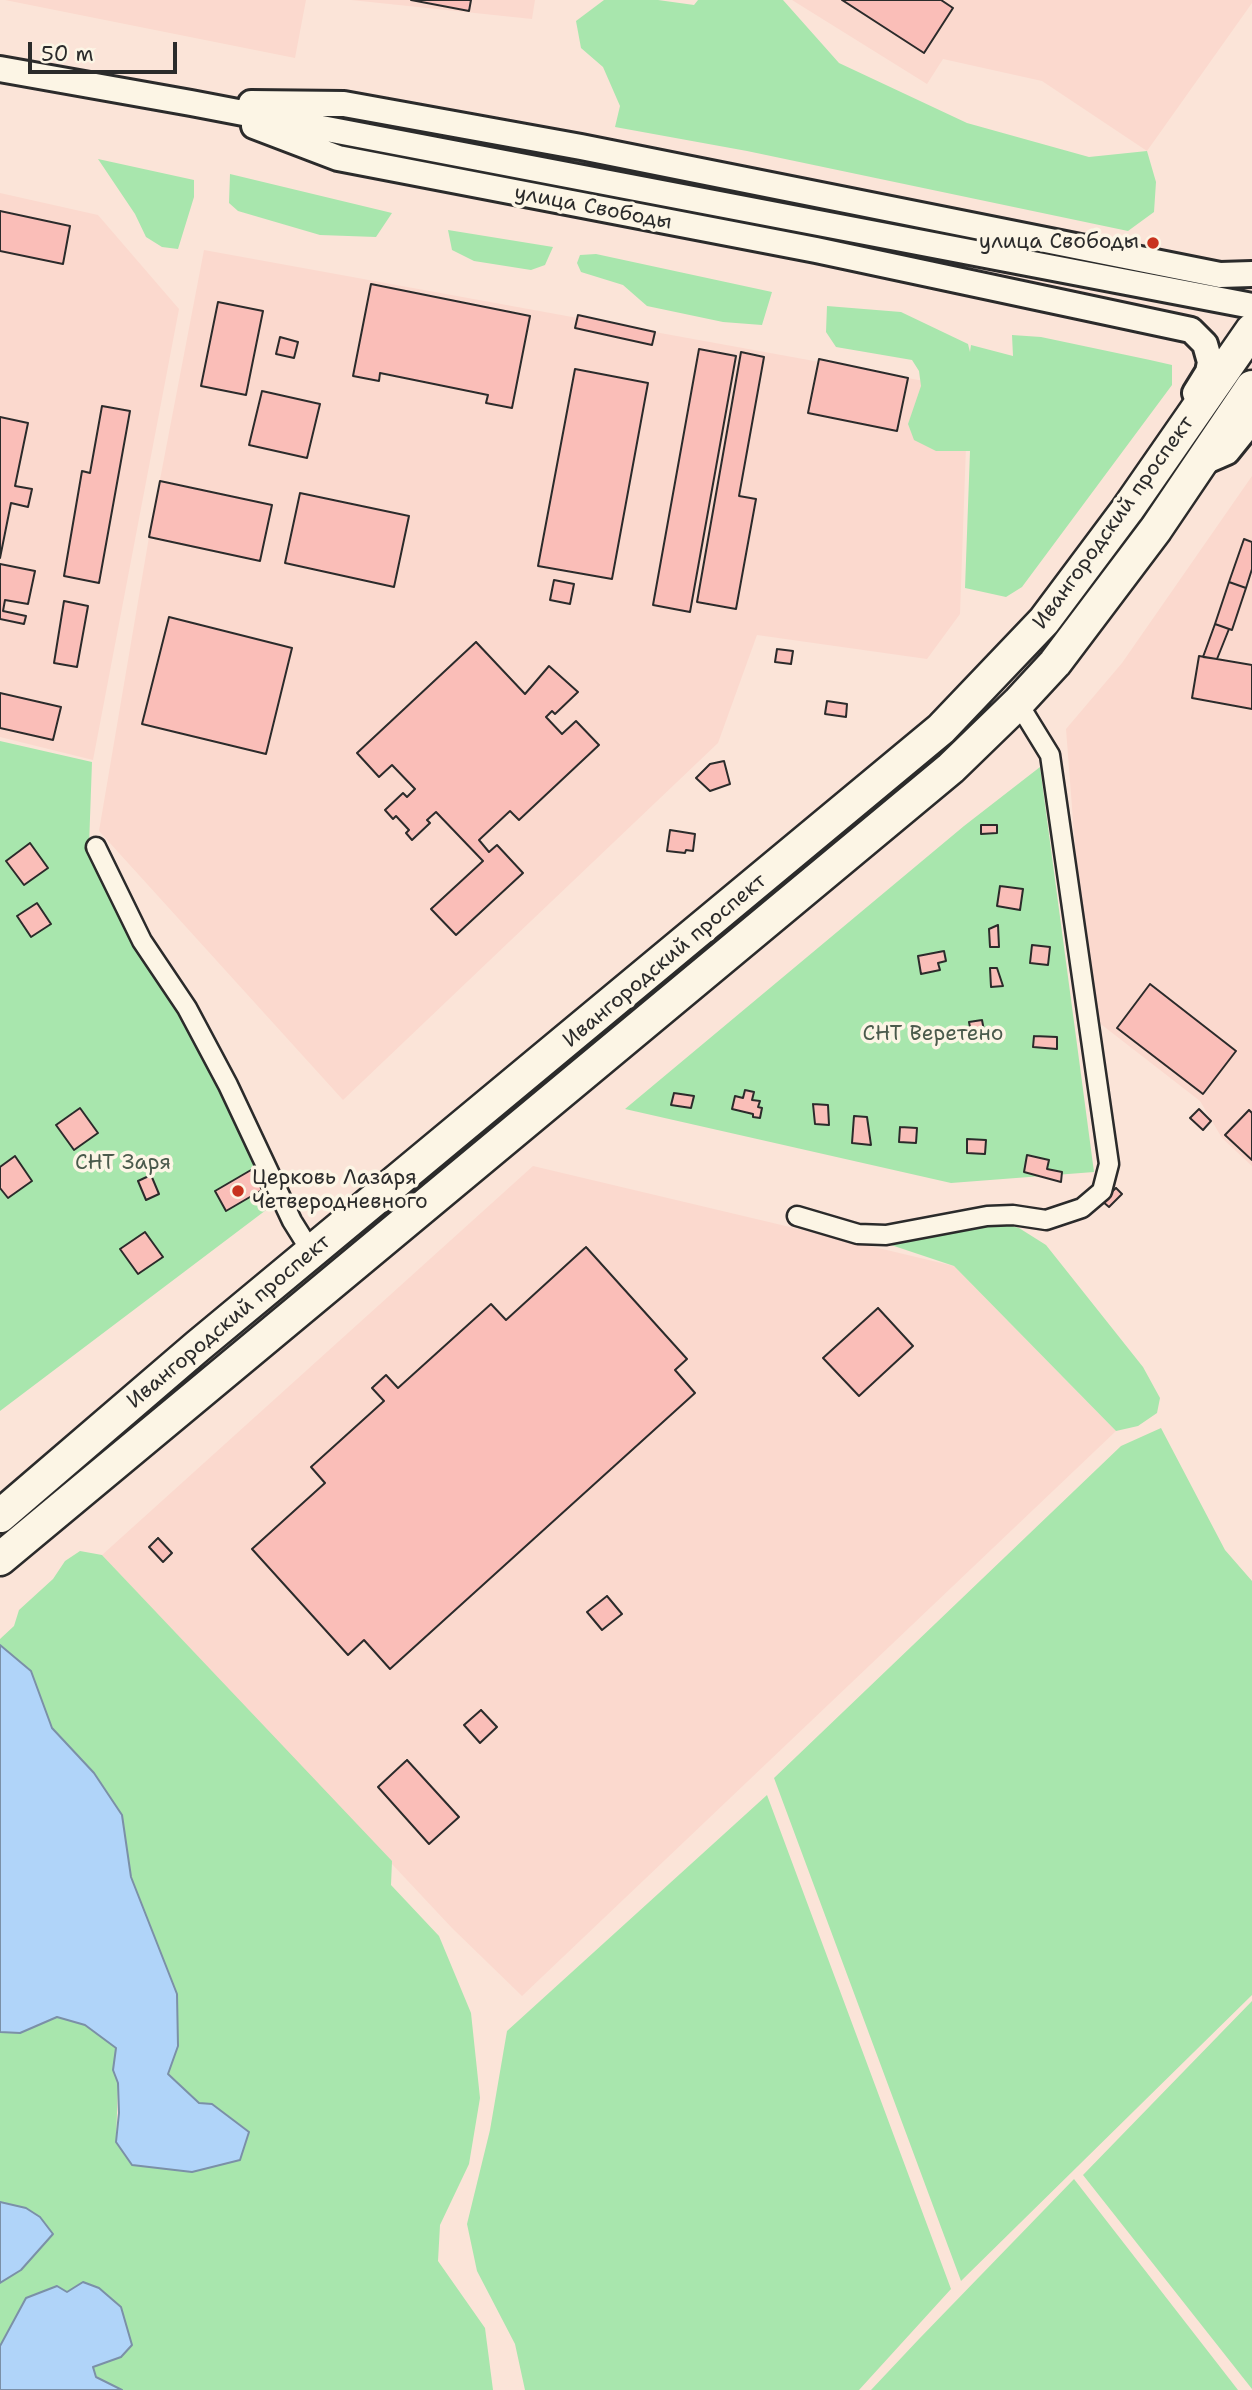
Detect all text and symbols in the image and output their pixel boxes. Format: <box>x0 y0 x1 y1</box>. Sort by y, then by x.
scale bar <box>32 28 180 72</box>
text: 50 m <box>41 40 94 68</box>
street label: улица Свободы <box>512 180 674 236</box>
place label: улица Свободы <box>979 230 1139 256</box>
marker: улица Свободы <box>1145 235 1161 251</box>
street label: Ивангородский проспект <box>1028 412 1200 634</box>
street label: Ивангородский проспект <box>558 869 772 1053</box>
park label: СНТ Веретено <box>863 1022 1003 1048</box>
park label: СНТ Заря <box>75 1151 171 1177</box>
place label: Церковь Лазаря Четверодневного <box>252 1166 428 1216</box>
marker: Церковь Лазаря Четверодневного <box>230 1183 246 1199</box>
street label: Ивангородский проспект <box>122 1230 336 1414</box>

